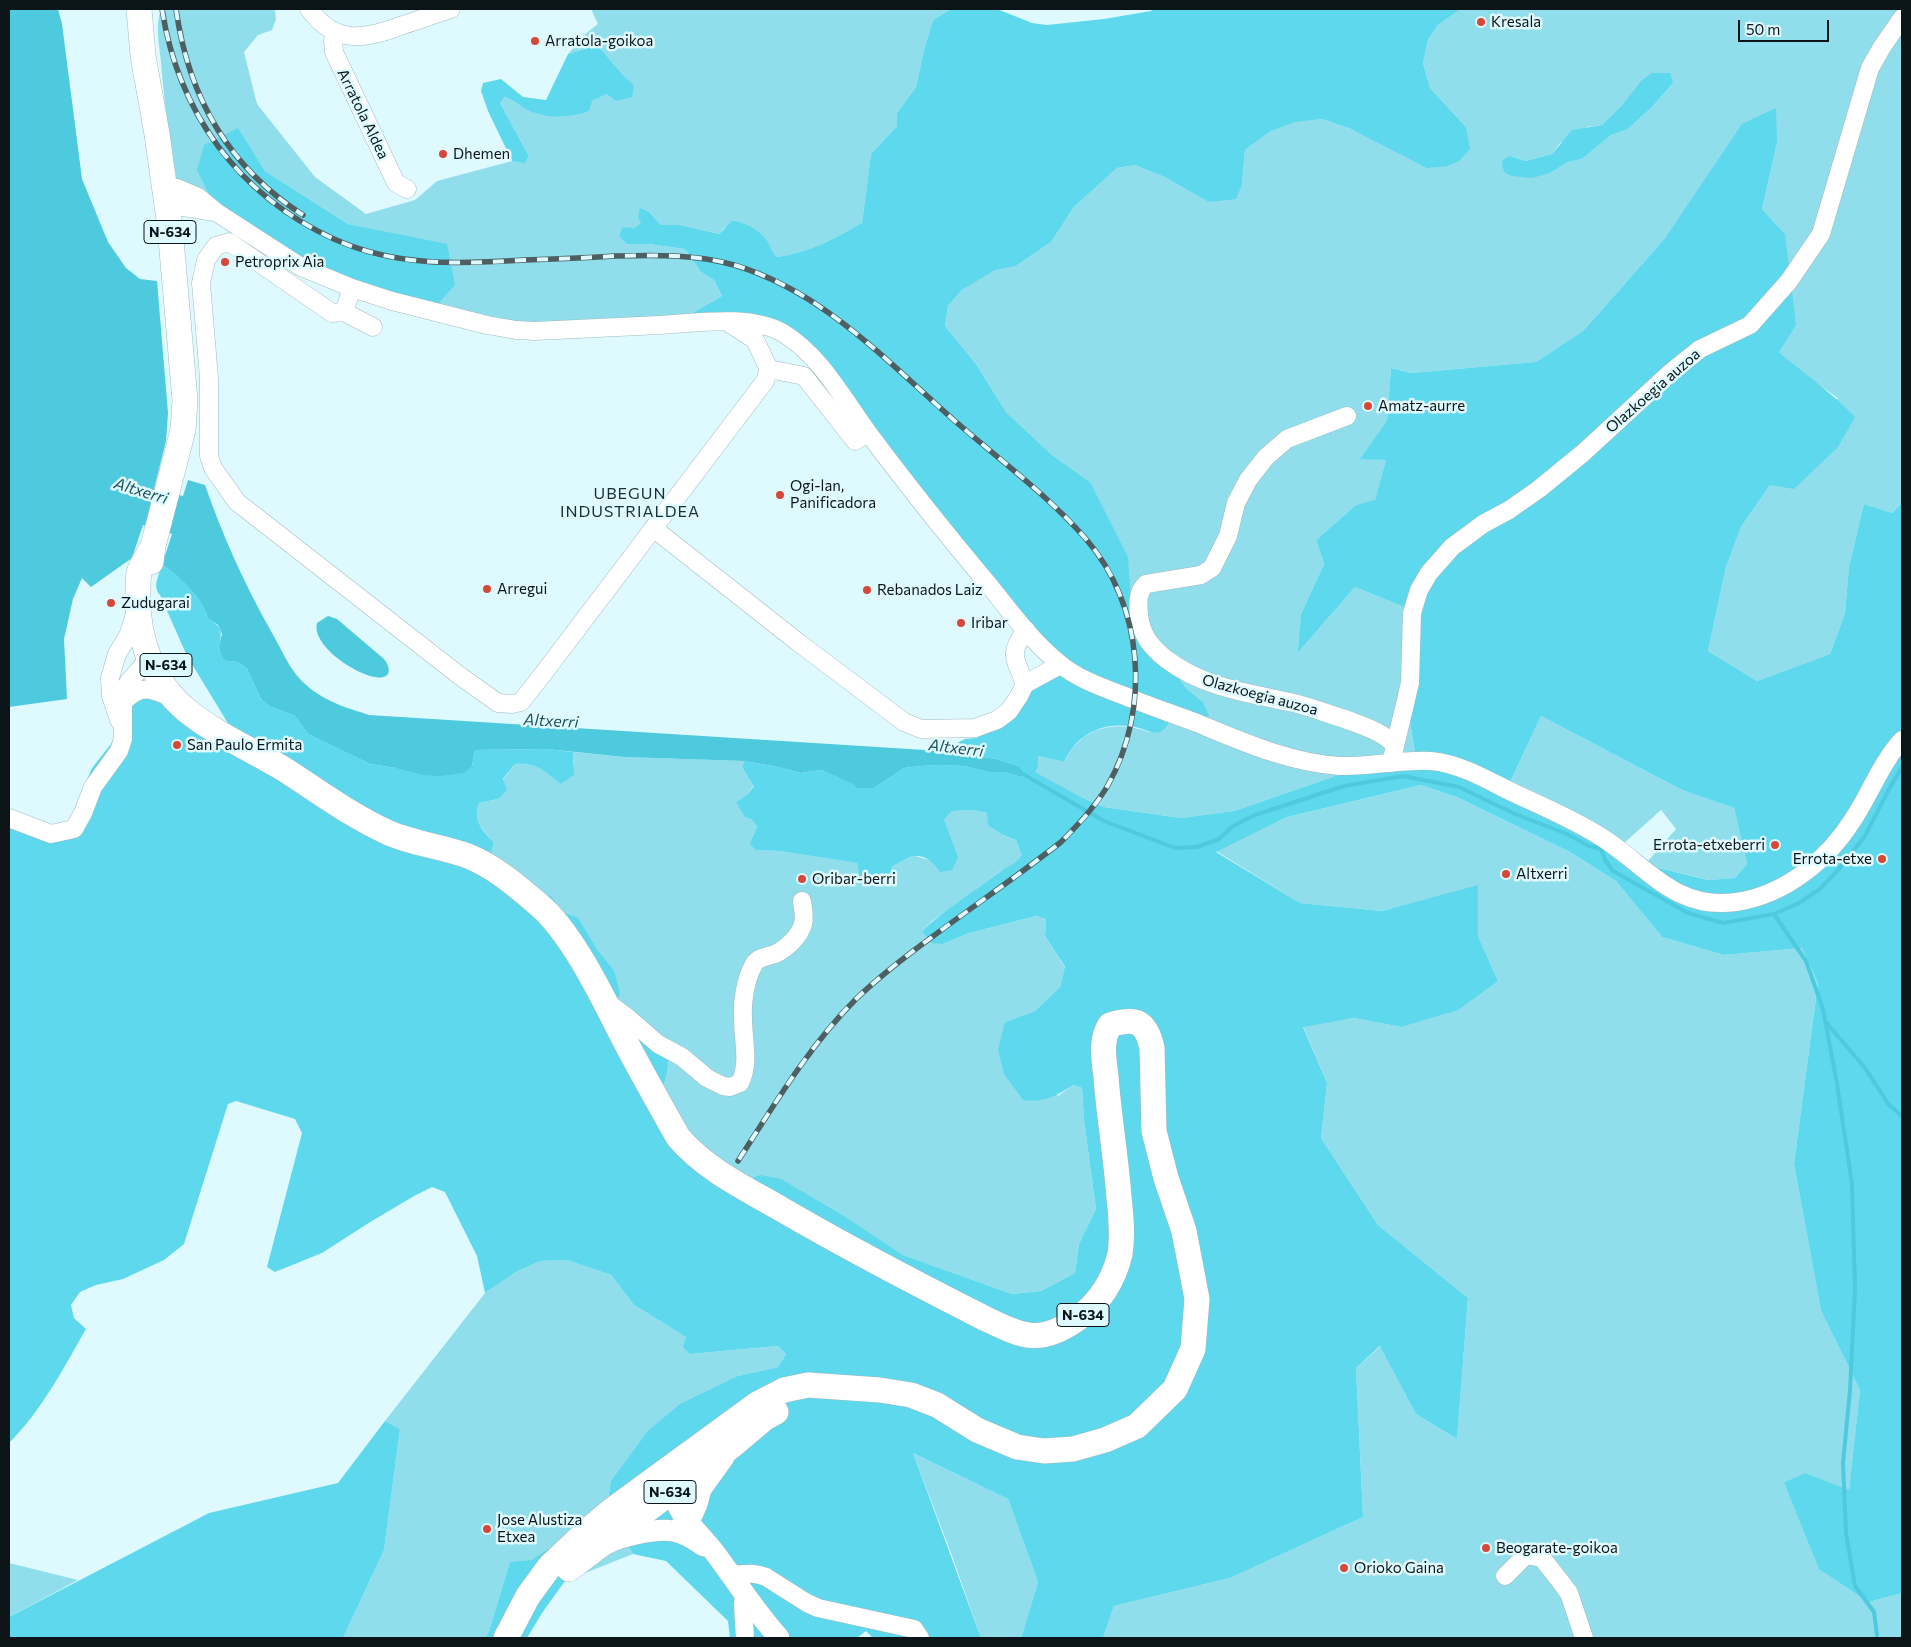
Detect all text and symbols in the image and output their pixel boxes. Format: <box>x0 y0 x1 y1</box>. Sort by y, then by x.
scale bar <box>1741 10 1832 42</box>
place label: Kresala <box>1491 13 1541 31</box>
marker: Kresala <box>1475 16 1487 28</box>
text: 50 m <box>1746 20 1780 38</box>
place label: Arratola-goikoa <box>545 32 653 50</box>
marker: Arratola-goikoa <box>529 35 541 47</box>
street label: Arratola Aldea <box>333 66 393 162</box>
place label: Dhemen <box>453 145 510 163</box>
marker: Dhemen <box>437 148 449 160</box>
road number: N-634 <box>144 220 196 243</box>
place label: Petroprix Aia <box>235 253 324 271</box>
marker: Petroprix Aia <box>219 256 231 268</box>
street label: Olazkoegia auzoa <box>1602 345 1704 437</box>
place label: Amatz-aurre <box>1378 397 1465 415</box>
marker: Amatz-aurre <box>1362 400 1374 412</box>
water label: Altxerri <box>112 474 170 508</box>
place label: Ogi-lan, Panificadora <box>790 477 876 512</box>
district label: UBEGUN INDUSTRIALDEA <box>558 484 702 522</box>
marker: Ogi-lan, Panificadora <box>774 489 786 501</box>
place label: Arregui <box>497 580 547 598</box>
place label: Rebanados Laiz <box>877 581 983 599</box>
marker: Arregui <box>481 583 493 595</box>
marker: Rebanados Laiz <box>861 584 873 596</box>
place label: Zudugarai <box>121 594 190 612</box>
marker: Zudugarai <box>105 597 117 609</box>
place label: Iribar <box>971 614 1008 632</box>
marker: Iribar <box>955 617 967 629</box>
road number: N-634 <box>140 654 192 676</box>
street label: Olazkoegia auzoa <box>1200 671 1320 719</box>
water label: Altxerri <box>523 710 579 732</box>
water label: Altxerri <box>927 735 985 761</box>
place label: San Paulo Ermita <box>187 736 302 754</box>
marker: San Paulo Ermita <box>171 739 183 751</box>
place label: Errota-etxeberri <box>1653 836 1765 854</box>
marker: Errota-etxeberri <box>1769 839 1781 851</box>
place label: Errota-etxe <box>1793 850 1872 868</box>
marker: Errota-etxe <box>1876 853 1888 865</box>
place label: Altxerri <box>1516 865 1568 883</box>
marker: Altxerri <box>1500 868 1512 880</box>
place label: Oribar-berri <box>812 870 896 888</box>
marker: Oribar-berri <box>796 873 808 885</box>
road number: N-634 <box>1057 1304 1109 1326</box>
road number: N-634 <box>644 1480 696 1504</box>
place label: Jose Alustiza Etxea <box>497 1511 582 1546</box>
marker: Jose Alustiza Etxea <box>481 1523 493 1535</box>
place label: Beogarate-goikoa <box>1496 1539 1618 1557</box>
marker: Beogarate-goikoa <box>1480 1542 1492 1554</box>
place label: Orioko Gaina <box>1354 1559 1444 1577</box>
marker: Orioko Gaina <box>1338 1562 1350 1574</box>

